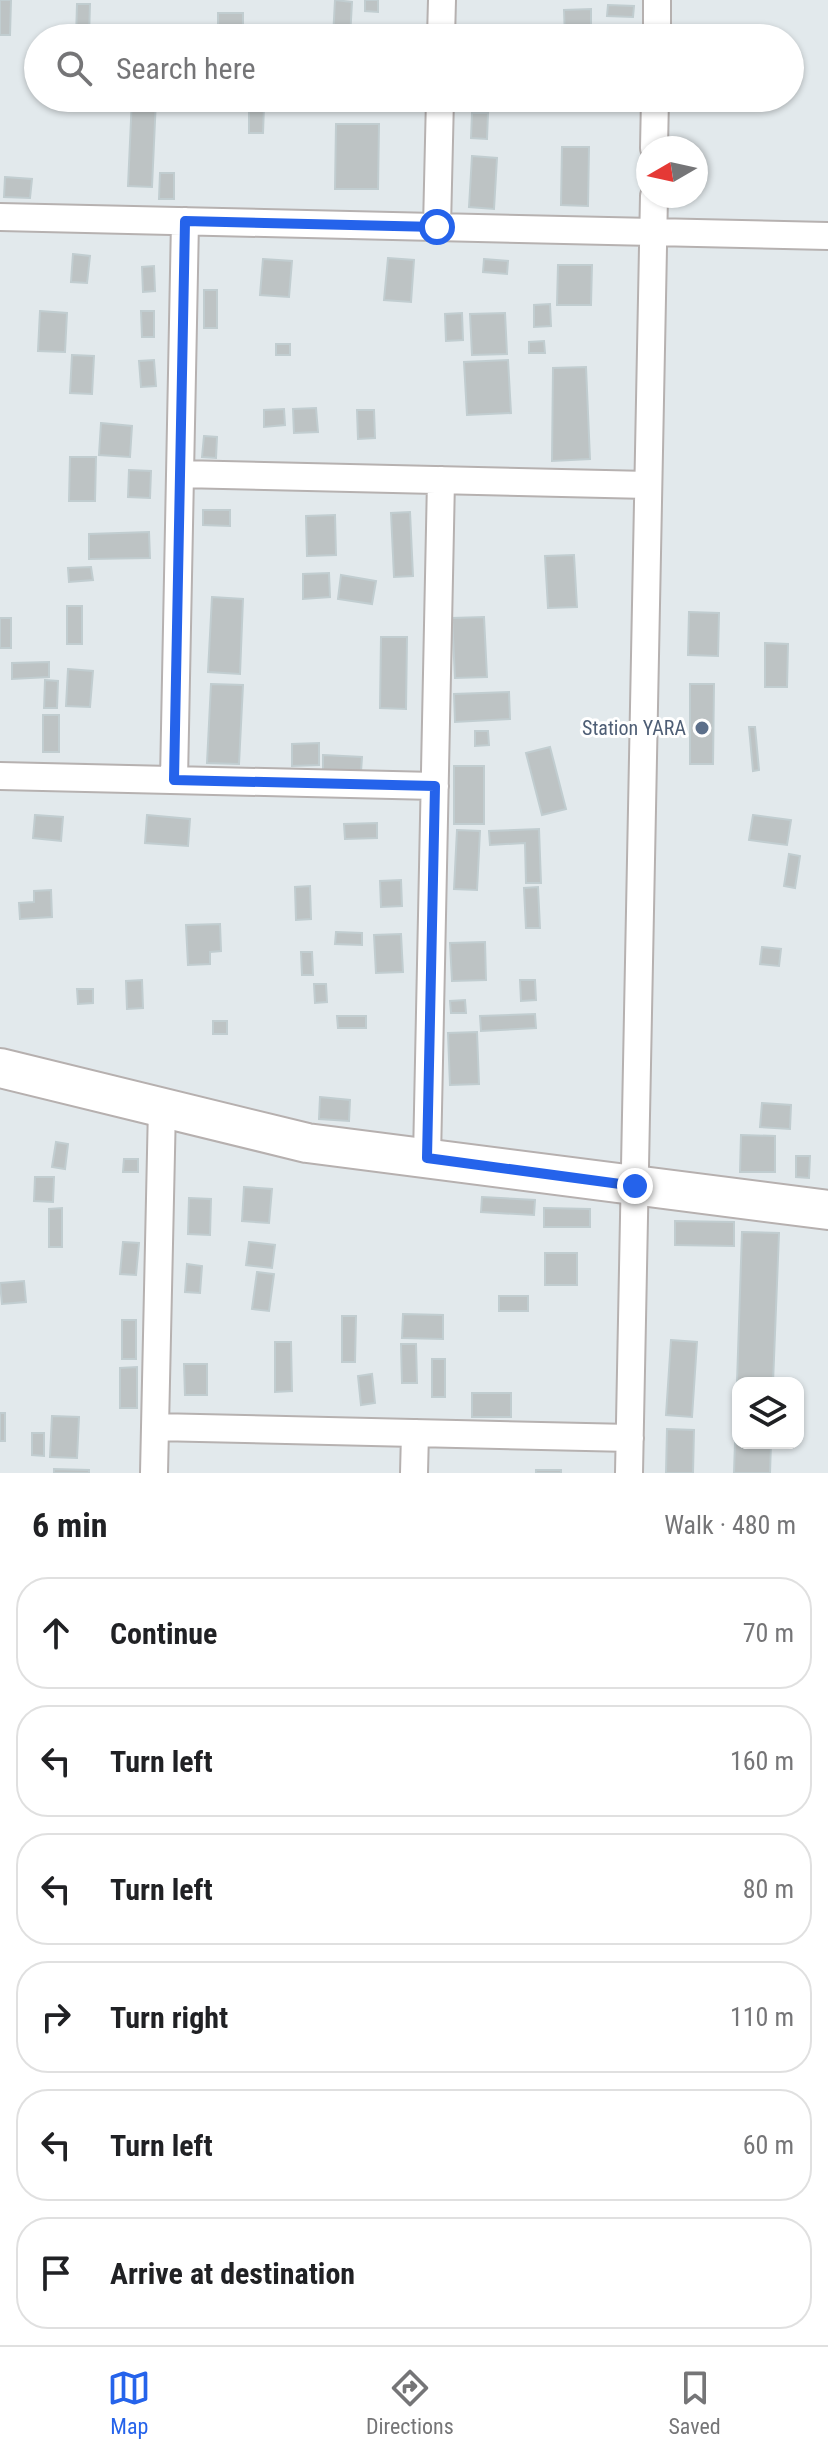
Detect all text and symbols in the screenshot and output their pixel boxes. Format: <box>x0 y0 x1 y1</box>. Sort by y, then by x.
search box <box>24 24 804 112</box>
icon: search <box>52 46 96 90</box>
text: Search here <box>116 51 256 86</box>
north arrow <box>636 136 708 208</box>
route start <box>419 209 455 245</box>
place label: Station YARA <box>582 716 686 740</box>
marker: Station YARA <box>693 719 711 737</box>
route end <box>617 1168 653 1204</box>
map controls <box>732 1377 804 1449</box>
button: layers <box>732 1377 804 1449</box>
text: 6 min <box>32 1505 108 1545</box>
text: Walk · 480 m <box>664 1510 796 1540</box>
icon: ahead <box>34 1611 78 1655</box>
text: Continue <box>110 1616 217 1651</box>
text: 70 m <box>743 1618 794 1648</box>
icon: left <box>34 1739 78 1783</box>
text: Turn left <box>110 1744 213 1779</box>
text: 160 m <box>730 1746 794 1776</box>
icon: left <box>34 1867 78 1911</box>
text: Turn left <box>110 1872 213 1907</box>
text: 80 m <box>743 1874 794 1904</box>
icon: right <box>34 1995 78 2039</box>
text: Turn right <box>110 2000 228 2035</box>
text: 110 m <box>730 2002 794 2032</box>
icon: left <box>34 2123 78 2167</box>
text: Turn left <box>110 2128 213 2163</box>
text: 60 m <box>743 2130 794 2160</box>
icon: arrive <box>34 2251 78 2295</box>
text: Arrive at destination <box>110 2256 355 2291</box>
tab: Map <box>107 2366 151 2439</box>
tab: Directions <box>366 2366 454 2439</box>
tab: Saved <box>668 2366 721 2439</box>

